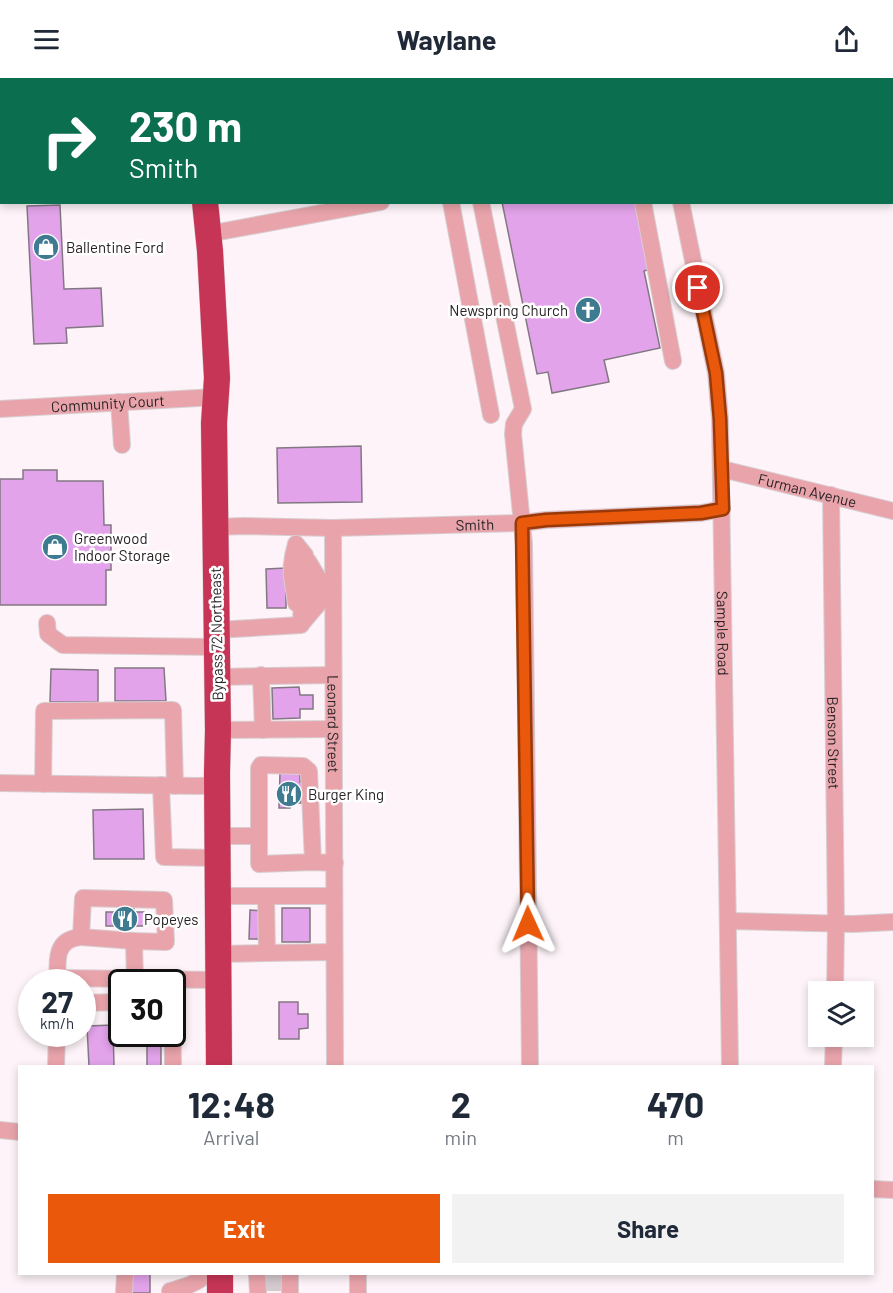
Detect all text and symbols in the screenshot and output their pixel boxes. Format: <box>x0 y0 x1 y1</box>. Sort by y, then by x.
icon: menu <box>30 23 63 56</box>
text: Waylane <box>397 23 496 55</box>
icon: share <box>830 23 863 56</box>
text: 230 m <box>129 100 242 150</box>
icon: right <box>30 102 108 180</box>
text: Smith <box>129 151 198 183</box>
shop icon: Ballentine Ford <box>31 232 61 262</box>
place label: Ballentine Ford <box>66 238 164 256</box>
pin <box>672 262 723 313</box>
icon: arrive <box>681 271 714 304</box>
church icon: Newspring Church <box>573 295 603 325</box>
place label: Newspring Church <box>449 301 568 319</box>
street label: Community Court <box>50 391 165 415</box>
street label: Furman Avenue <box>756 469 859 511</box>
street label: Smith <box>455 515 494 534</box>
place label: Greenwood Indoor Storage <box>74 529 170 564</box>
shop icon: Greenwood Indoor Storage <box>40 532 70 562</box>
street label: Bypass 72 Northeast <box>206 567 226 701</box>
street label: Sample Road <box>714 591 733 676</box>
street label: Leonard Street <box>325 675 343 773</box>
street label: Benson Street <box>824 696 843 790</box>
restaurant icon: Burger King <box>274 779 304 809</box>
place label: Burger King <box>308 785 384 803</box>
position arrow <box>496 892 560 956</box>
restaurant icon: Popeyes <box>110 904 140 934</box>
place label: Popeyes <box>144 910 199 928</box>
speed limit sign: 30 <box>108 969 186 1047</box>
map controls <box>808 981 874 1047</box>
button: layers <box>808 981 874 1047</box>
text: 27 <box>41 983 73 1019</box>
text: km/h <box>40 1014 74 1032</box>
text: 12:48 <box>188 1082 275 1125</box>
text: 2 <box>451 1082 471 1125</box>
text: 470 <box>647 1082 704 1125</box>
text: Arrival <box>203 1125 259 1149</box>
text: min <box>445 1125 477 1149</box>
text: m <box>667 1125 684 1149</box>
button: Exit <box>48 1194 440 1263</box>
button: Share <box>452 1194 844 1263</box>

